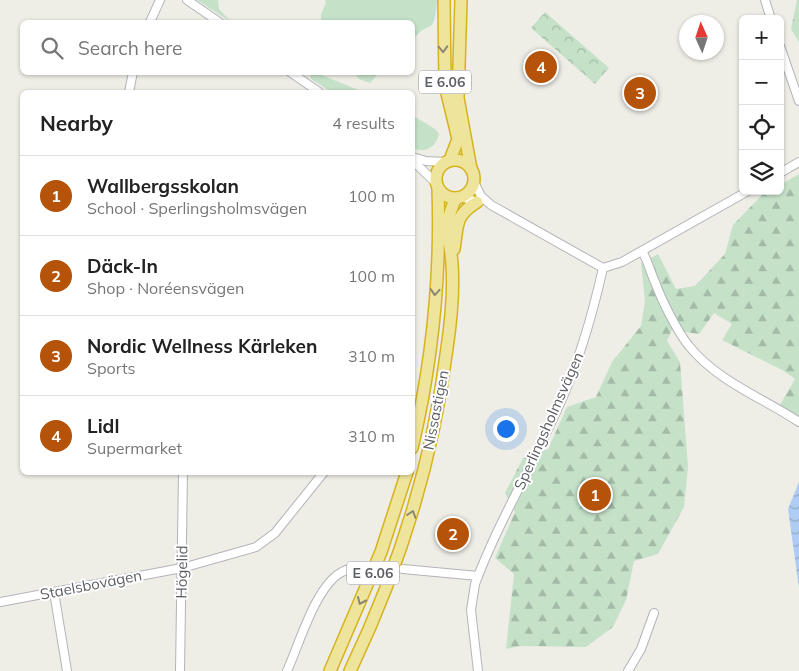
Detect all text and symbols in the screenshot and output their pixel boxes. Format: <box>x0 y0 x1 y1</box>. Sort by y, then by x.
north arrow <box>679 15 724 60</box>
map controls <box>739 15 784 195</box>
button: + <box>739 15 784 60</box>
search box <box>20 20 415 75</box>
icon: search <box>38 34 66 62</box>
text: Search here <box>78 36 182 60</box>
one-way arrow <box>438 45 448 53</box>
pin: 4 <box>525 48 557 86</box>
button: − <box>739 60 784 105</box>
road number: E 6.06 <box>419 70 471 94</box>
pin: 3 <box>624 74 656 112</box>
button: locate <box>739 105 784 150</box>
text: Nearby <box>40 110 113 136</box>
text: 4 results <box>332 113 395 133</box>
button: layers <box>739 150 784 195</box>
text: Wallbergsskolan <box>87 174 239 198</box>
text: 1 <box>51 186 61 206</box>
text: 100 m <box>348 186 395 206</box>
text: School · Sperlingsholmsvägen <box>87 198 307 218</box>
text: Däck-In <box>87 254 158 278</box>
text: 2 <box>51 266 61 286</box>
text: 100 m <box>348 266 395 286</box>
text: Shop · Noréensvägen <box>87 278 244 298</box>
one-way arrow <box>430 288 441 296</box>
text: Nordic Wellness Kärleken <box>87 334 317 358</box>
text: 3 <box>51 346 61 366</box>
text: 310 m <box>348 346 395 366</box>
street label: Sperlingsholmsvägen <box>510 349 587 493</box>
text: Sports <box>87 358 135 378</box>
street label: Nissastigen <box>418 368 453 451</box>
text: Lidl <box>87 414 119 438</box>
your location <box>493 416 519 442</box>
text: 4 <box>51 426 61 446</box>
text: 310 m <box>348 426 395 446</box>
text: Supermarket <box>87 438 182 458</box>
pin: 1 <box>579 476 611 514</box>
one-way arrow <box>406 510 416 518</box>
pin: 2 <box>437 515 469 553</box>
street label: Högelid <box>172 545 191 599</box>
road number: E 6.06 <box>347 562 399 584</box>
street label: Staelsbovägen <box>38 565 143 604</box>
one-way arrow <box>356 596 367 605</box>

